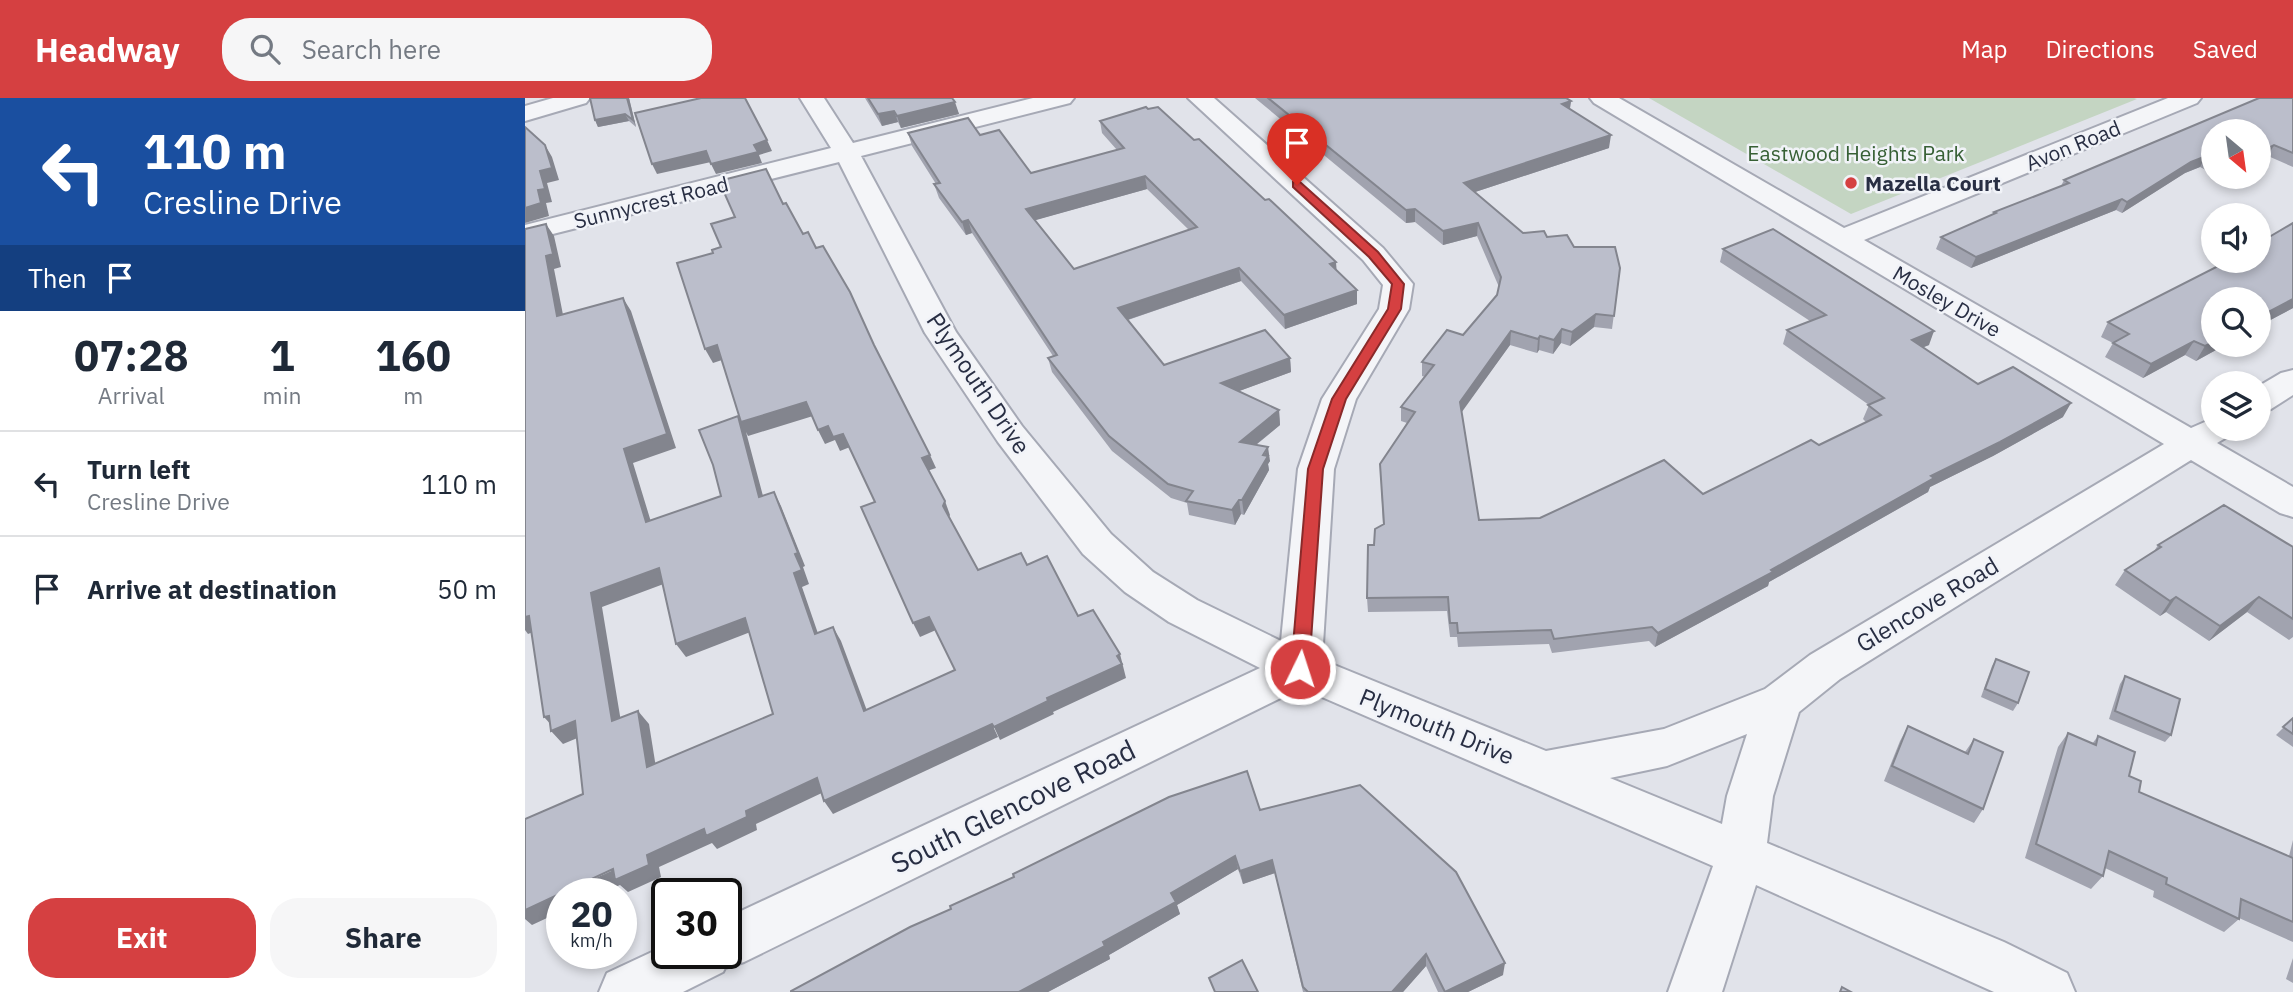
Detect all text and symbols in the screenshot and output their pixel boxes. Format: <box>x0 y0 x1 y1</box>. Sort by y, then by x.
search box <box>222 18 712 81</box>
text: Headway <box>35 28 180 71</box>
icon: search <box>246 30 284 68</box>
text: Search here <box>302 32 441 66</box>
text: Map <box>1961 33 2007 65</box>
text: Directions <box>2045 33 2155 65</box>
text: Saved <box>2193 33 2258 65</box>
pin <box>1267 113 1327 185</box>
street label: Avon Road <box>2021 113 2125 177</box>
text: 110 m <box>143 119 287 182</box>
north arrow <box>2201 119 2271 189</box>
map controls <box>2201 119 2271 441</box>
icon: arrive <box>1278 124 1316 162</box>
icon: left <box>28 126 119 217</box>
park label: Eastwood Heights Park <box>1747 139 1965 167</box>
street label: Sunnycrest Road <box>571 169 731 235</box>
place label: Mazella Court <box>1865 169 2001 197</box>
marker: Mazella Court <box>1843 175 1859 191</box>
text: Cresline Drive <box>143 181 342 223</box>
button: sound <box>2201 203 2271 273</box>
icon: arrive <box>101 259 139 297</box>
street label: Mosley Drive <box>1888 259 2006 343</box>
text: Then <box>28 261 87 295</box>
button: search <box>2201 287 2271 357</box>
street label: Plymouth Drive <box>920 306 1038 460</box>
text: 07:28 <box>74 328 189 383</box>
text: 1 <box>269 328 295 383</box>
text: 160 <box>375 328 451 383</box>
button: layers <box>2201 371 2271 441</box>
text: Arrival <box>98 380 165 410</box>
text: min <box>263 380 301 410</box>
text: m <box>403 380 423 410</box>
text: Turn left <box>87 452 190 486</box>
icon: left <box>28 465 66 503</box>
text: 110 m <box>421 467 497 501</box>
text: Cresline Drive <box>87 486 230 516</box>
street label: Glencove Road <box>1850 549 2004 659</box>
icon: arrive <box>28 570 66 608</box>
text: Arrive at destination <box>87 572 337 606</box>
text: 50 m <box>437 572 497 606</box>
position arrow <box>1263 632 1337 706</box>
street label: Plymouth Drive <box>1355 680 1519 772</box>
street label: South Glencove Road <box>885 731 1141 881</box>
speed limit sign: 30 <box>651 878 742 969</box>
text: 20 <box>570 891 613 937</box>
button: Exit <box>28 898 256 978</box>
button: Share <box>270 898 497 978</box>
text: km/h <box>570 929 613 952</box>

